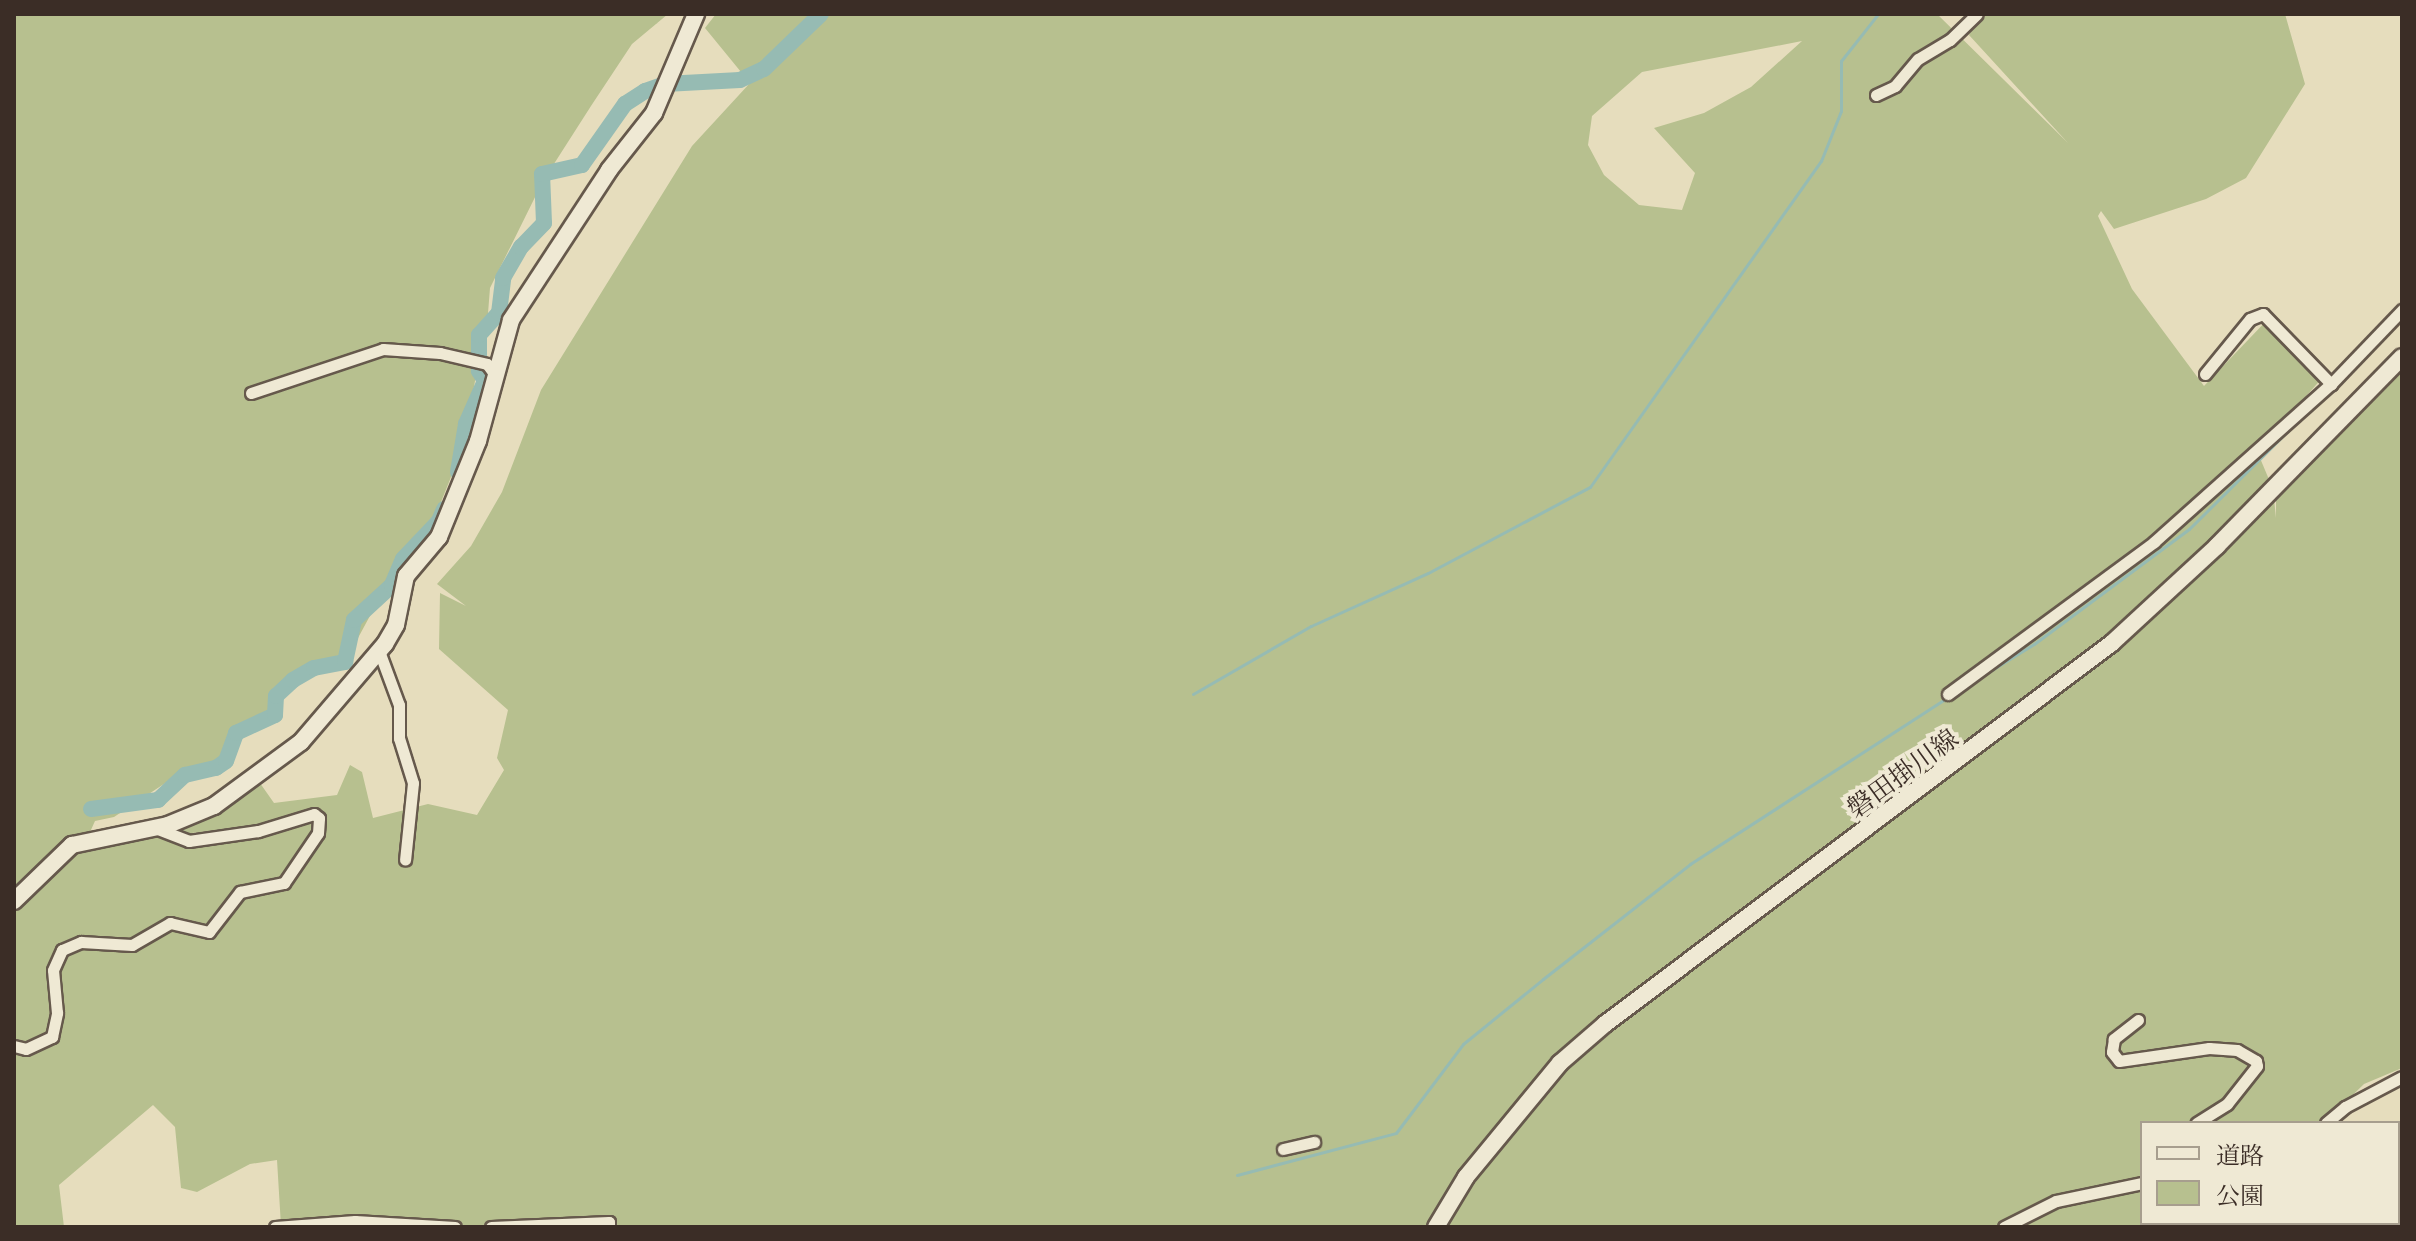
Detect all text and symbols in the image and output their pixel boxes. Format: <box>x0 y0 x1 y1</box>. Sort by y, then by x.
street label: 磐田掛川線 <box>1841 723 1965 825</box>
legend <box>2140 1121 2400 1225</box>
text: 道路 <box>2216 1141 2264 1170</box>
text: 公園 <box>2216 1181 2264 1210</box>

